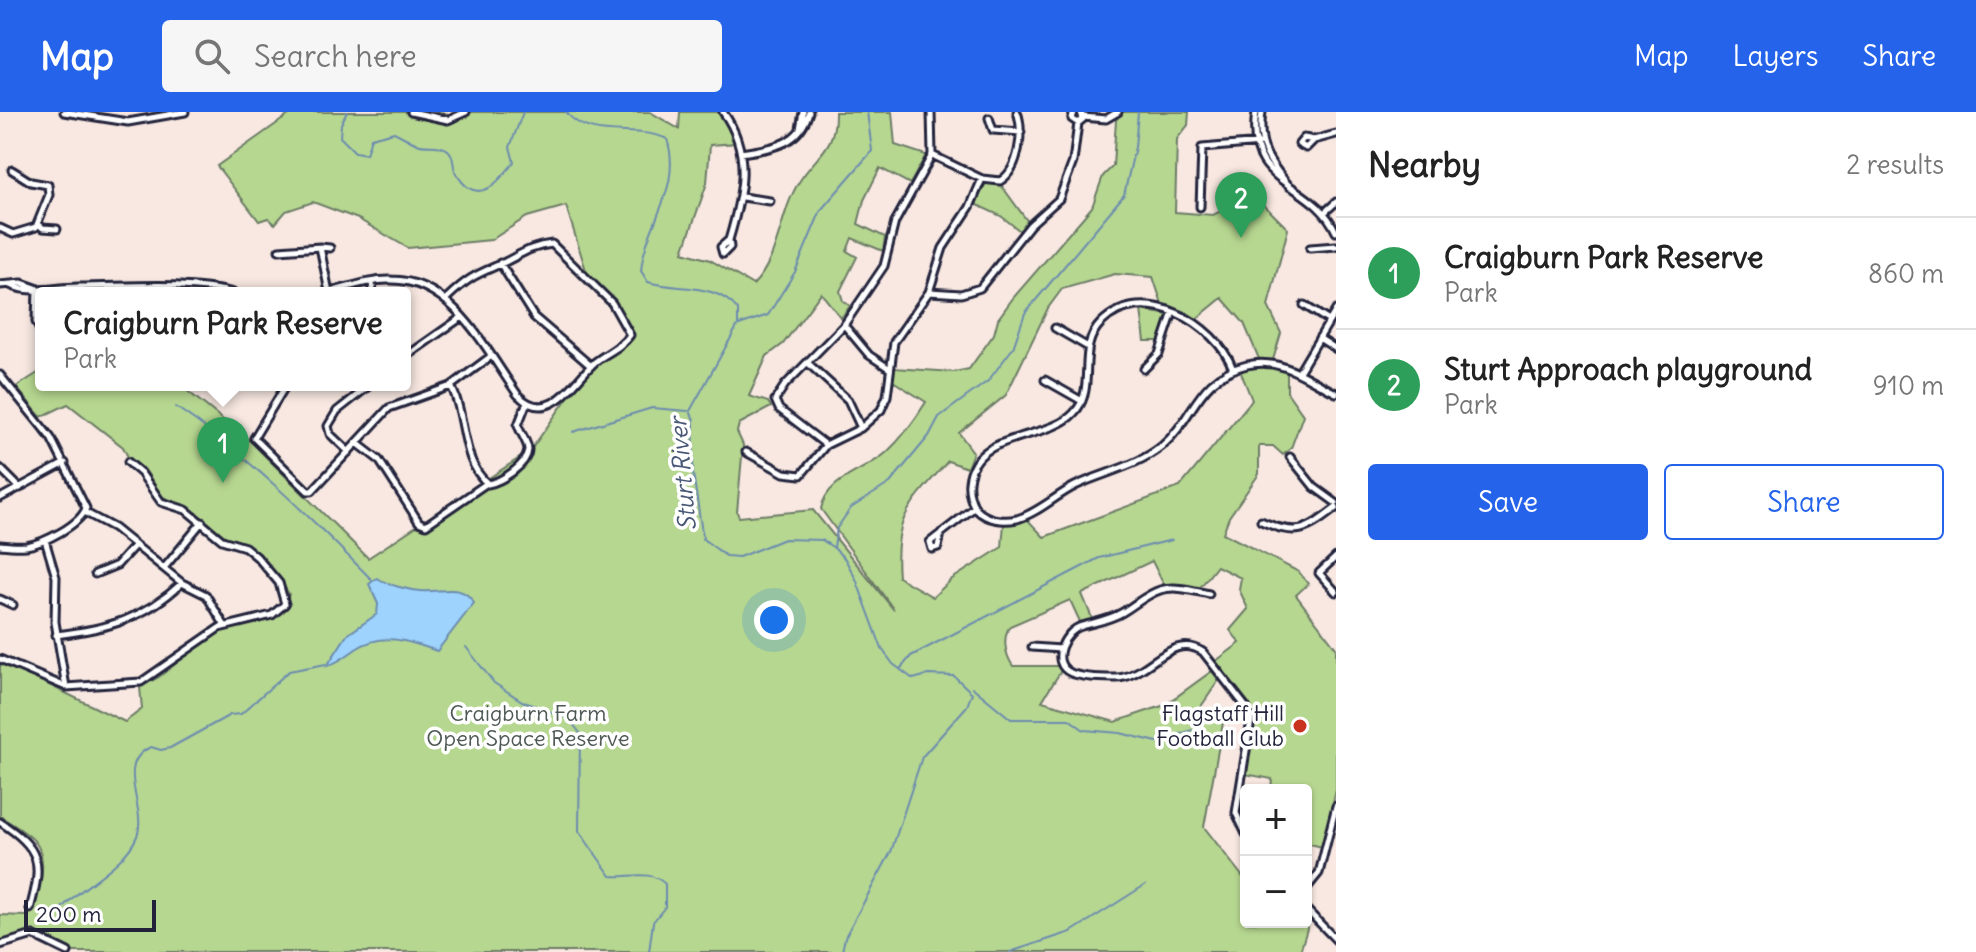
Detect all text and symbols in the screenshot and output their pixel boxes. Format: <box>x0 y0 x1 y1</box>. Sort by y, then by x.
search box <box>162 20 722 92</box>
text: Map <box>40 33 114 80</box>
icon: search <box>190 34 234 78</box>
text: Search here <box>254 37 417 75</box>
text: Map <box>1634 38 1689 74</box>
text: Layers <box>1733 38 1819 74</box>
text: Share <box>1863 38 1936 74</box>
text: Nearby <box>1368 143 1481 186</box>
text: 2 results <box>1846 148 1944 181</box>
pin: 2 <box>1215 172 1267 238</box>
text: Craigburn Park Reserve <box>1444 238 1763 276</box>
text: 1 <box>1389 257 1399 290</box>
text: 860 m <box>1868 257 1944 290</box>
text: Park <box>1444 276 1498 309</box>
popup <box>35 287 411 391</box>
text: Craigburn Park Reserve <box>63 304 383 342</box>
text: Park <box>63 342 117 375</box>
text: Sturt Approach playground <box>1444 350 1812 388</box>
text: 2 <box>1387 369 1401 402</box>
text: 910 m <box>1873 369 1944 402</box>
text: Park <box>1444 388 1498 421</box>
water label: Sturt River <box>662 413 702 532</box>
pin: 1 <box>197 417 249 483</box>
button: Save <box>1368 464 1648 540</box>
button: Share <box>1664 464 1944 540</box>
your location <box>754 600 794 640</box>
park label: Craigburn Farm Open Space Reserve <box>426 699 630 752</box>
place label: Flagstaff Hill Football Club <box>1156 699 1284 752</box>
marker: Flagstaff Hill Football Club <box>1291 717 1309 735</box>
map controls <box>1240 784 1312 928</box>
button: + <box>1240 784 1312 856</box>
button: − <box>1240 856 1312 928</box>
scale bar <box>24 896 156 932</box>
text: 200 m <box>36 900 102 928</box>

